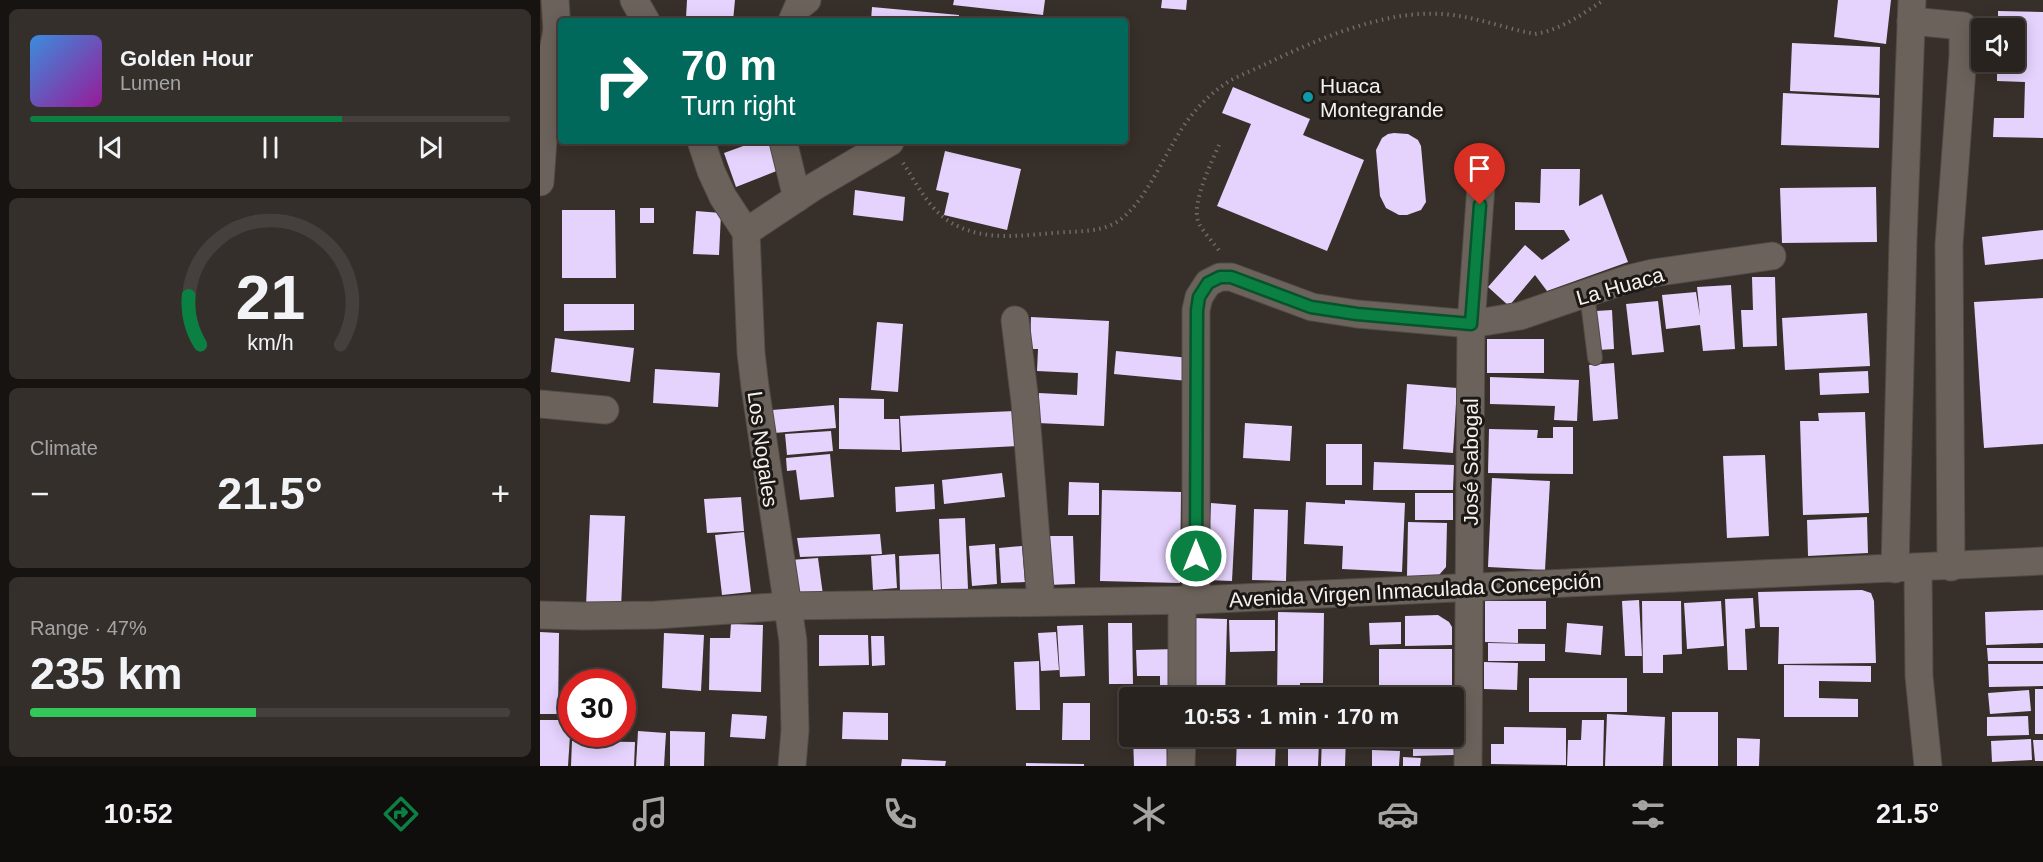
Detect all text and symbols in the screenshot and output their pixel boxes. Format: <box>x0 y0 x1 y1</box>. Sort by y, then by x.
map controls <box>1971 18 2025 72</box>
button: sound <box>1971 18 2025 72</box>
icon: right <box>582 42 660 120</box>
text: 70 m <box>681 42 777 89</box>
text: Golden Hour <box>120 46 253 71</box>
text: Lumen <box>120 72 181 94</box>
place label: Huaca Montegrande <box>1320 74 1444 121</box>
marker: Huaca Montegrande <box>1301 90 1315 104</box>
text: Turn right <box>681 91 796 121</box>
icon: previous <box>94 131 127 164</box>
icon: pause <box>254 131 287 164</box>
icon: next <box>414 131 447 164</box>
pin <box>1454 143 1505 205</box>
icon: arrive <box>1463 152 1496 185</box>
street label: La Huaca <box>1574 262 1667 309</box>
text: 21 <box>235 264 305 333</box>
text: km/h <box>247 332 293 356</box>
street label: Los Nogales <box>743 390 783 508</box>
street label: José Sabogal <box>1459 398 1482 526</box>
text: Climate <box>30 437 98 459</box>
text: 21.5° <box>217 468 323 519</box>
text: − <box>30 475 49 512</box>
text: + <box>491 475 510 512</box>
position arrow <box>1164 524 1228 588</box>
street label: Avenida Virgen Inmaculada Concepción <box>1228 569 1602 611</box>
text: Range · 47% <box>30 617 147 639</box>
text: 235 km <box>30 648 183 699</box>
speed limit sign: 30 <box>558 669 636 747</box>
text: 10:53 · 1 min · 170 m <box>1184 704 1399 729</box>
icon: directions <box>380 793 422 835</box>
icon: music <box>629 793 671 835</box>
icon: phone <box>879 793 921 835</box>
icon: climate <box>1128 793 1170 835</box>
icon: car <box>1377 793 1419 835</box>
icon: filters <box>1627 793 1669 835</box>
text: 10:52 <box>104 799 173 829</box>
text: 21.5° <box>1876 799 1939 829</box>

